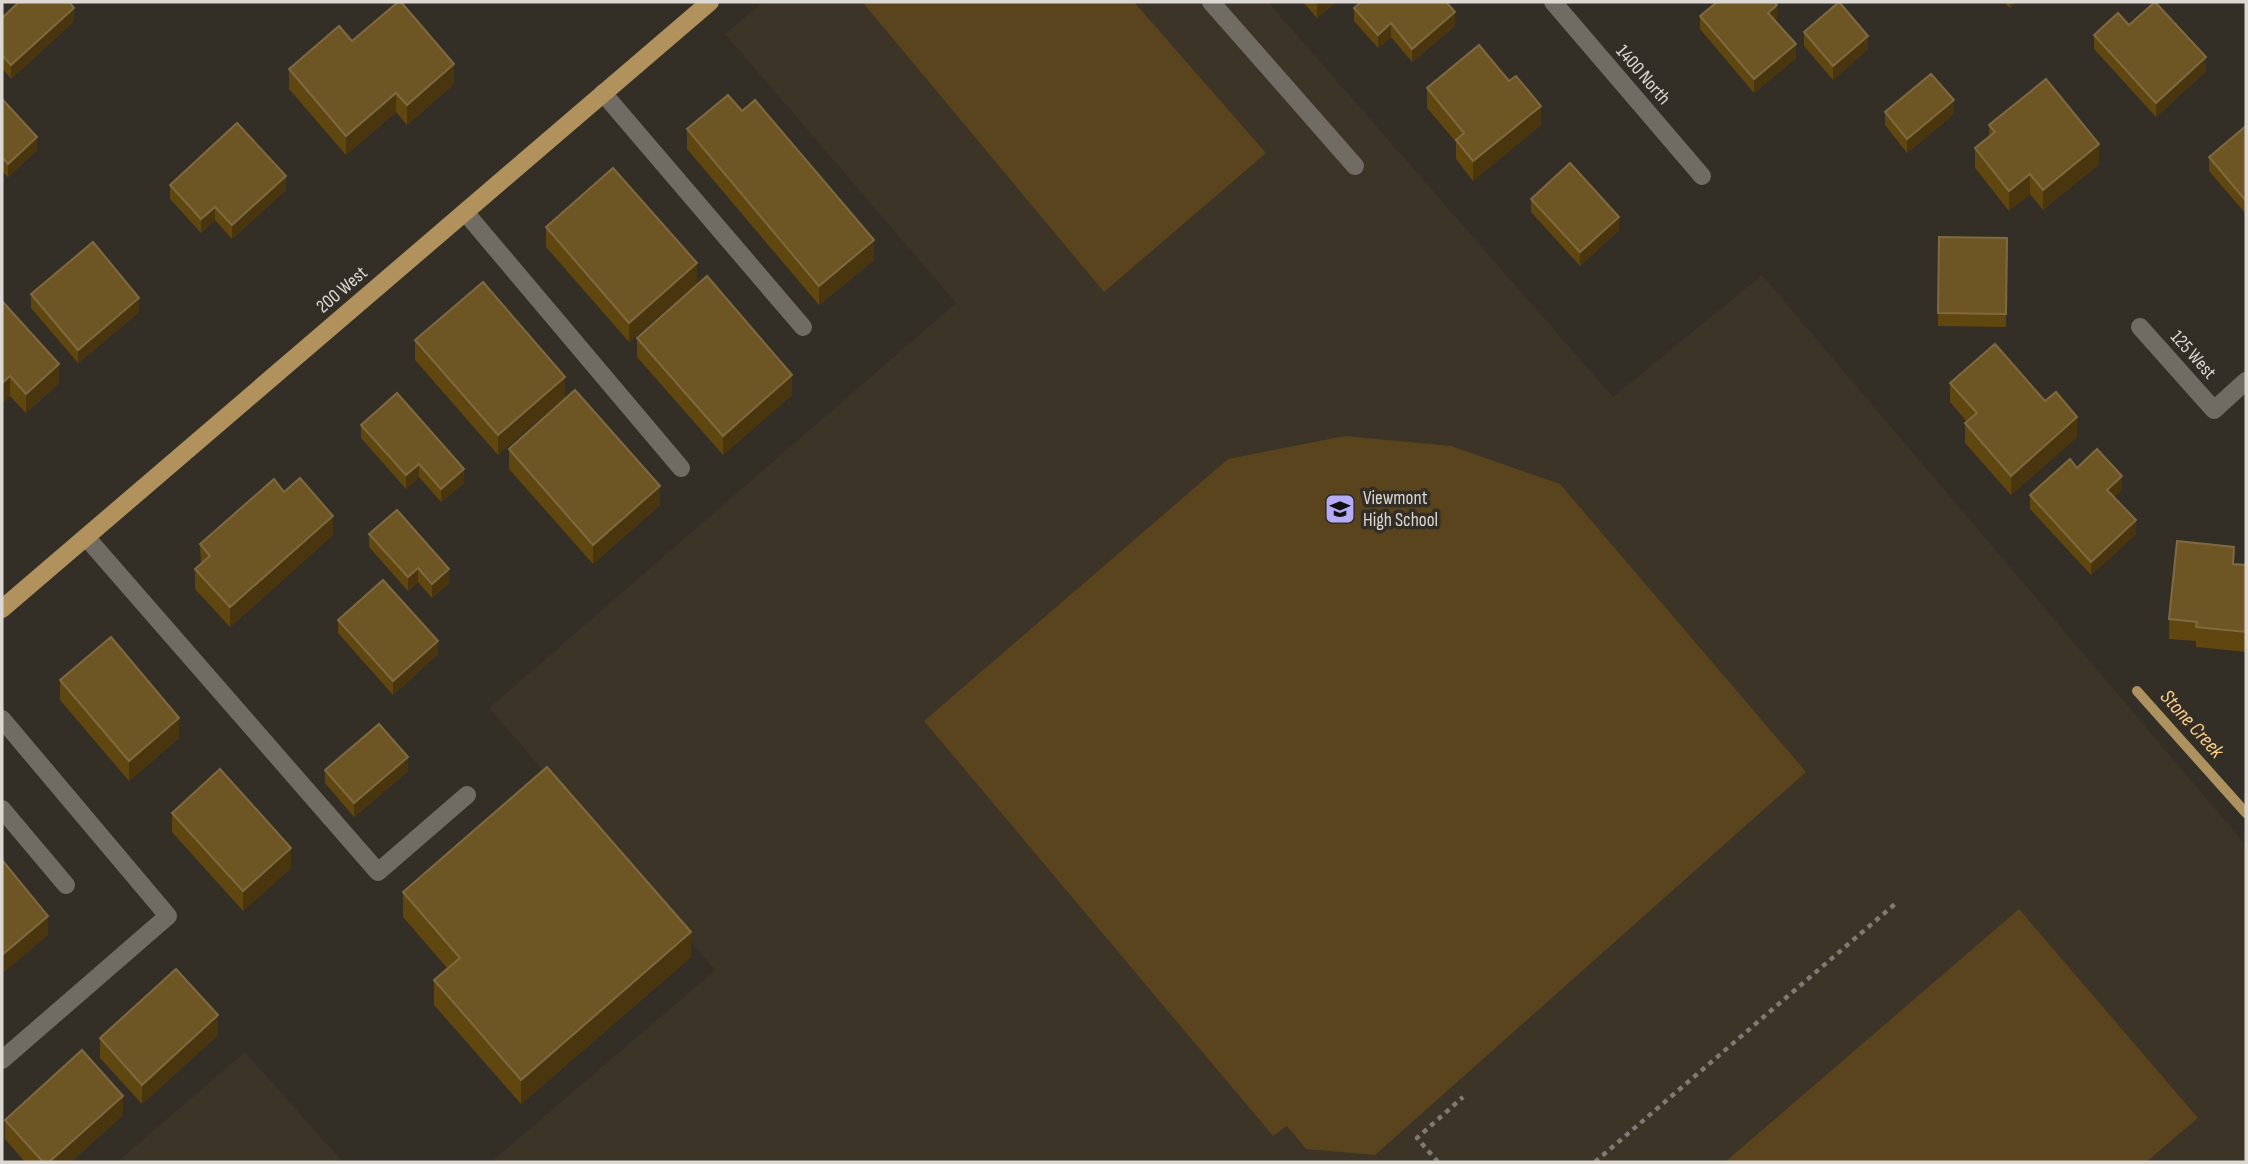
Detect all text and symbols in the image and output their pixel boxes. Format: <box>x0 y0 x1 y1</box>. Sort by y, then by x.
street label: 1400 North <box>1611 40 1675 110</box>
street label: 200 West <box>312 261 372 318</box>
street label: 125 West <box>2165 326 2221 384</box>
place label: Viewmont High School <box>1363 487 1438 532</box>
school or university icon: Viewmont High School <box>1323 492 1357 526</box>
water label: Stone Creek <box>2155 685 2230 764</box>

